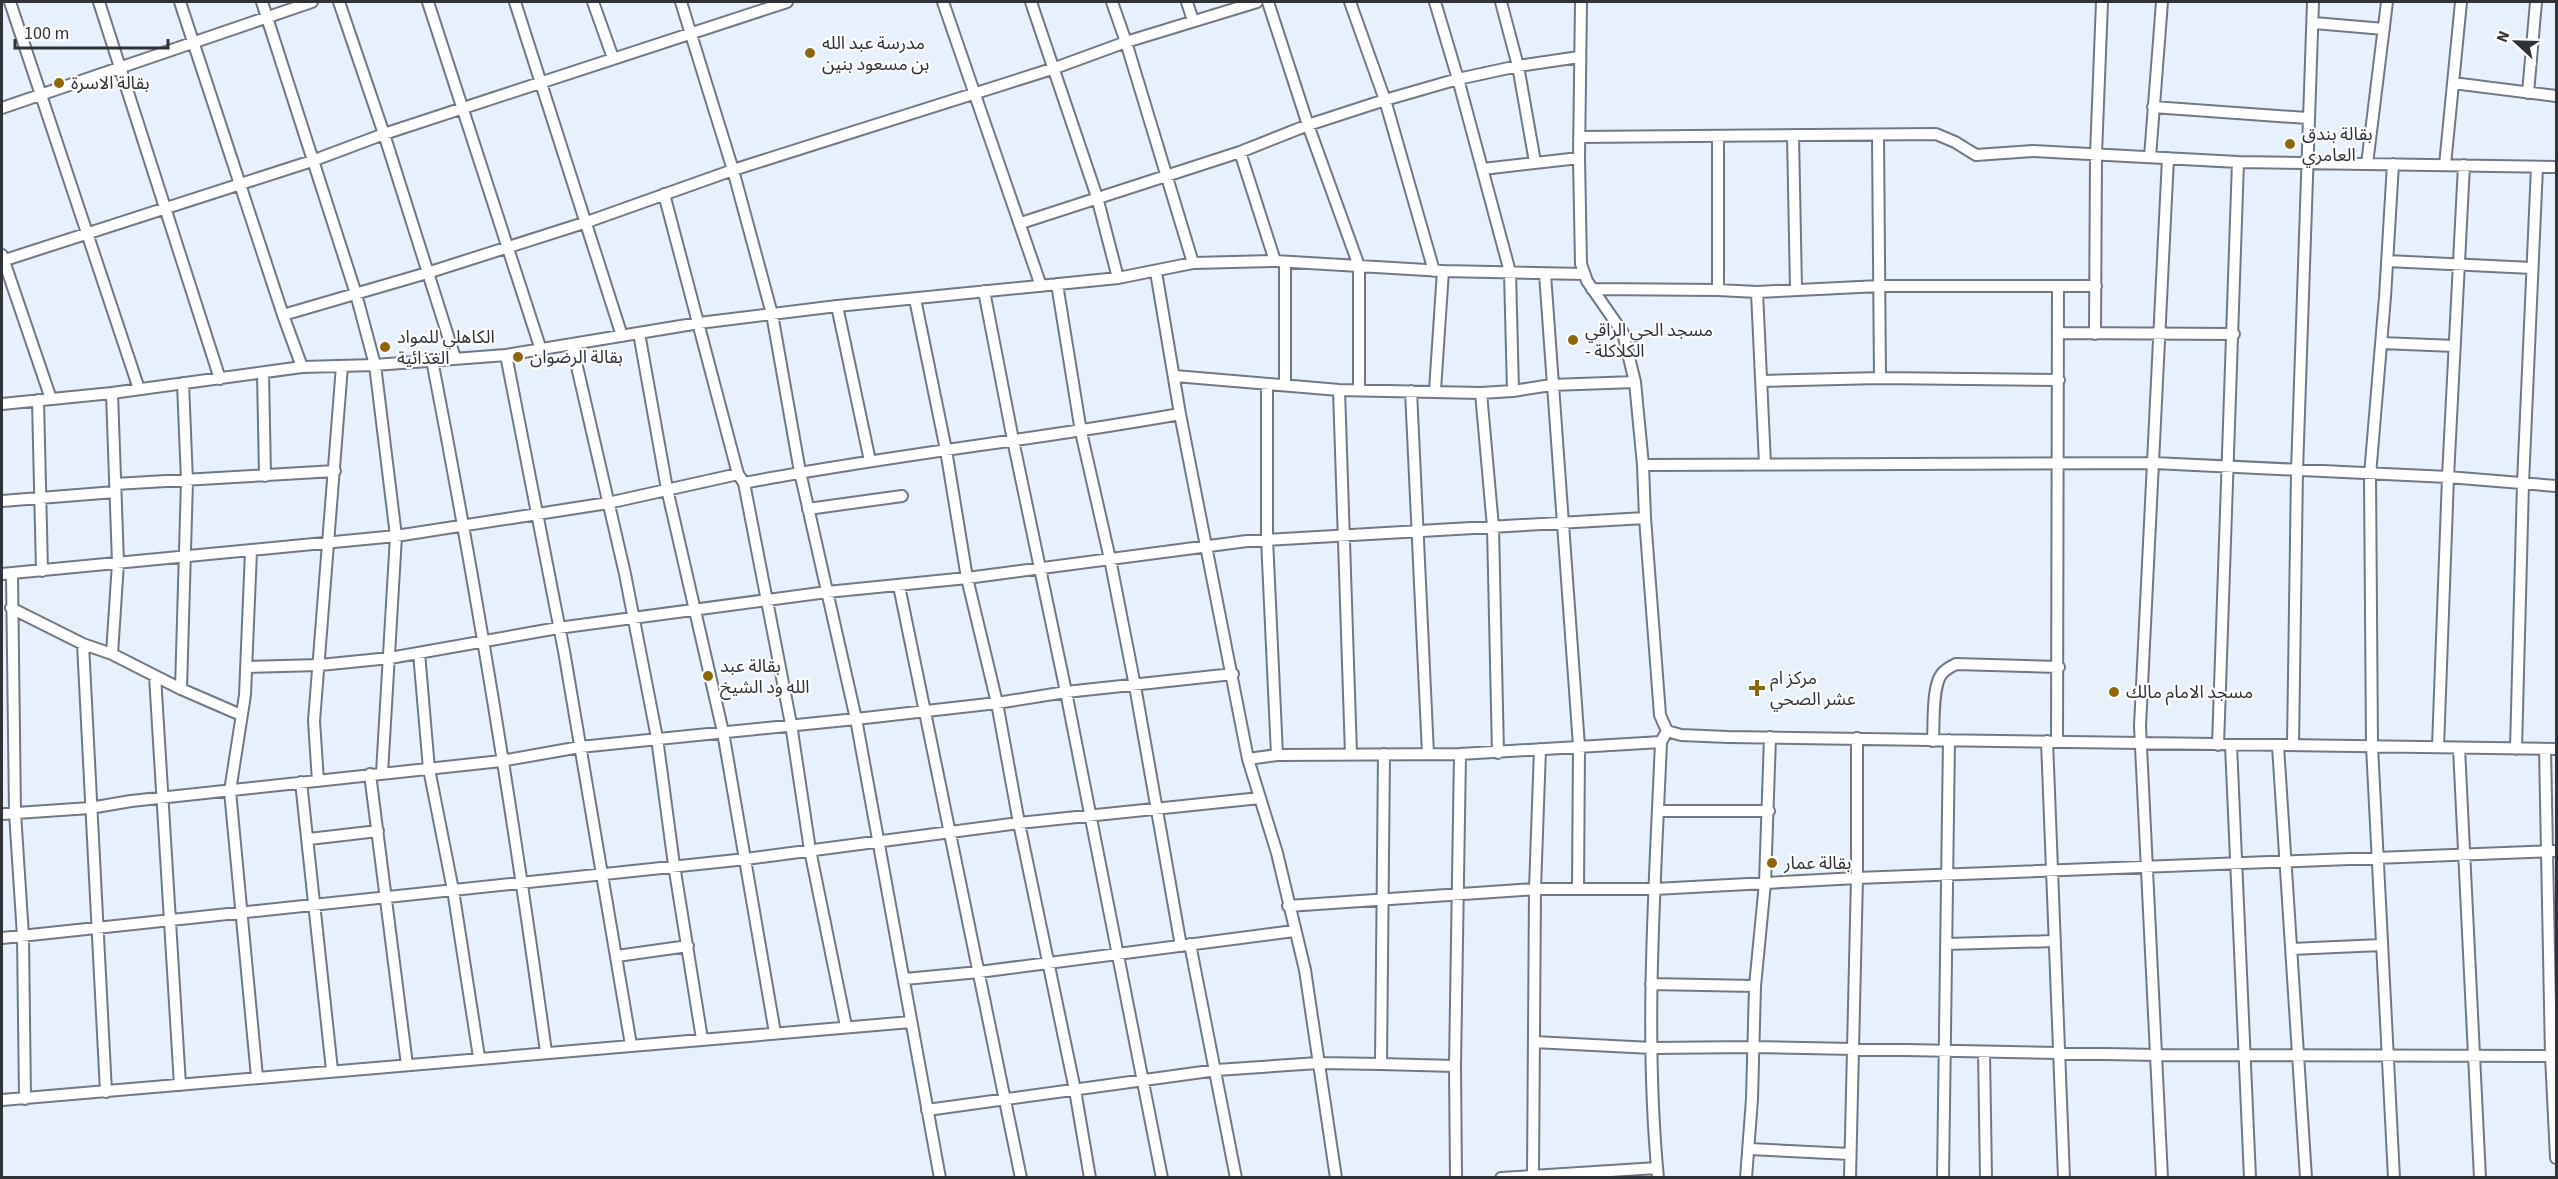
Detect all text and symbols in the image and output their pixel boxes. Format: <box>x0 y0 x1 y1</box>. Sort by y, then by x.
scale bar <box>15 12 168 50</box>
north arrow <box>2486 12 2546 72</box>
text: 100 m <box>24 21 69 46</box>
text: N <box>2491 28 2515 46</box>
place label: مدرسة عبد الله بن مسعود بنين <box>822 31 929 77</box>
marker: مدرسة عبد الله بن مسعود بنين <box>803 46 817 60</box>
place label: بقالة الاسرة <box>71 71 150 96</box>
marker: بقالة الاسرة <box>52 76 66 90</box>
place label: بقالة بندق العامري <box>2302 122 2373 168</box>
marker: بقالة بندق العامري <box>2283 137 2297 151</box>
place label: مسجد الحي الراقي - الكلاكلة <box>1585 318 1713 364</box>
place label: الكاهلي للمواد الغذائية <box>397 325 495 371</box>
marker: مسجد الحي الراقي - الكلاكلة <box>1566 333 1580 347</box>
marker: الكاهلي للمواد الغذائية <box>378 340 392 354</box>
place label: بقالة الرضوان <box>530 345 623 370</box>
marker: بقالة الرضوان <box>511 350 525 364</box>
place label: بقالة عبد الله ود الشيخ <box>720 654 810 700</box>
place label: مركز ام عشر الصحي <box>1770 666 1856 712</box>
marker: بقالة عبد الله ود الشيخ <box>701 669 715 683</box>
marker: مركز ام عشر الصحي <box>1748 679 1766 697</box>
place label: مسجد الامام مالك <box>2126 680 2253 706</box>
marker: مسجد الامام مالك <box>2107 685 2121 699</box>
place label: بقالة عمار <box>1783 851 1851 876</box>
marker: بقالة عمار <box>1765 856 1779 870</box>

